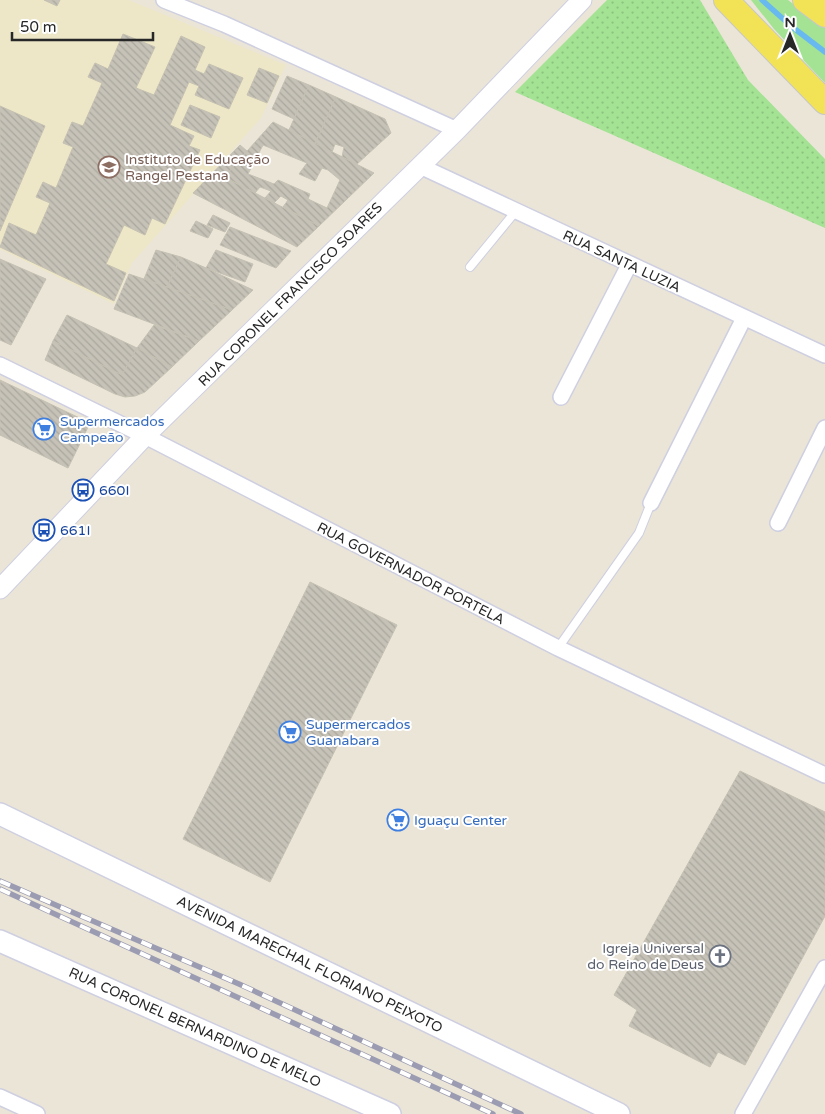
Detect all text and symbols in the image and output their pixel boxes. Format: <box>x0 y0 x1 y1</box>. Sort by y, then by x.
scale bar <box>12 10 154 42</box>
north arrow <box>765 10 815 60</box>
text: N <box>784 14 796 31</box>
text: 50 m <box>20 18 57 36</box>
place label: Instituto de Educação Rangel Pestana <box>125 151 270 184</box>
school or university icon: Instituto de Educação Rangel Pestana <box>97 155 121 179</box>
street label: RUA CORONEL FRANCISCO SOARES <box>195 199 386 390</box>
street label: RUA SANTA LUZIA <box>560 227 683 296</box>
place label: Supermercados Campeão <box>60 413 165 446</box>
supermarket icon: Supermercados Campeão <box>32 417 56 441</box>
bus stop icon: 660I <box>71 478 95 502</box>
place label: 660I <box>99 482 129 499</box>
bus stop icon: 661I <box>32 518 56 542</box>
street label: RUA GOVERNADOR PORTELA <box>314 519 507 628</box>
place label: 661I <box>60 522 90 539</box>
place label: Supermercados Guanabara <box>306 716 411 749</box>
supermarket icon: Supermercados Guanabara <box>278 720 302 744</box>
supermarket icon: Iguaçu Center <box>386 808 410 832</box>
place label: Iguaçu Center <box>414 812 508 829</box>
street label: AVENIDA MARECHAL FLORIANO PEIXOTO <box>174 892 446 1036</box>
place label: Igreja Universal do Reino de Deus <box>587 940 704 973</box>
church icon: Igreja Universal do Reino de Deus <box>708 944 732 968</box>
street label: RUA CORONEL BERNARDINO DE MELO <box>66 964 324 1091</box>

